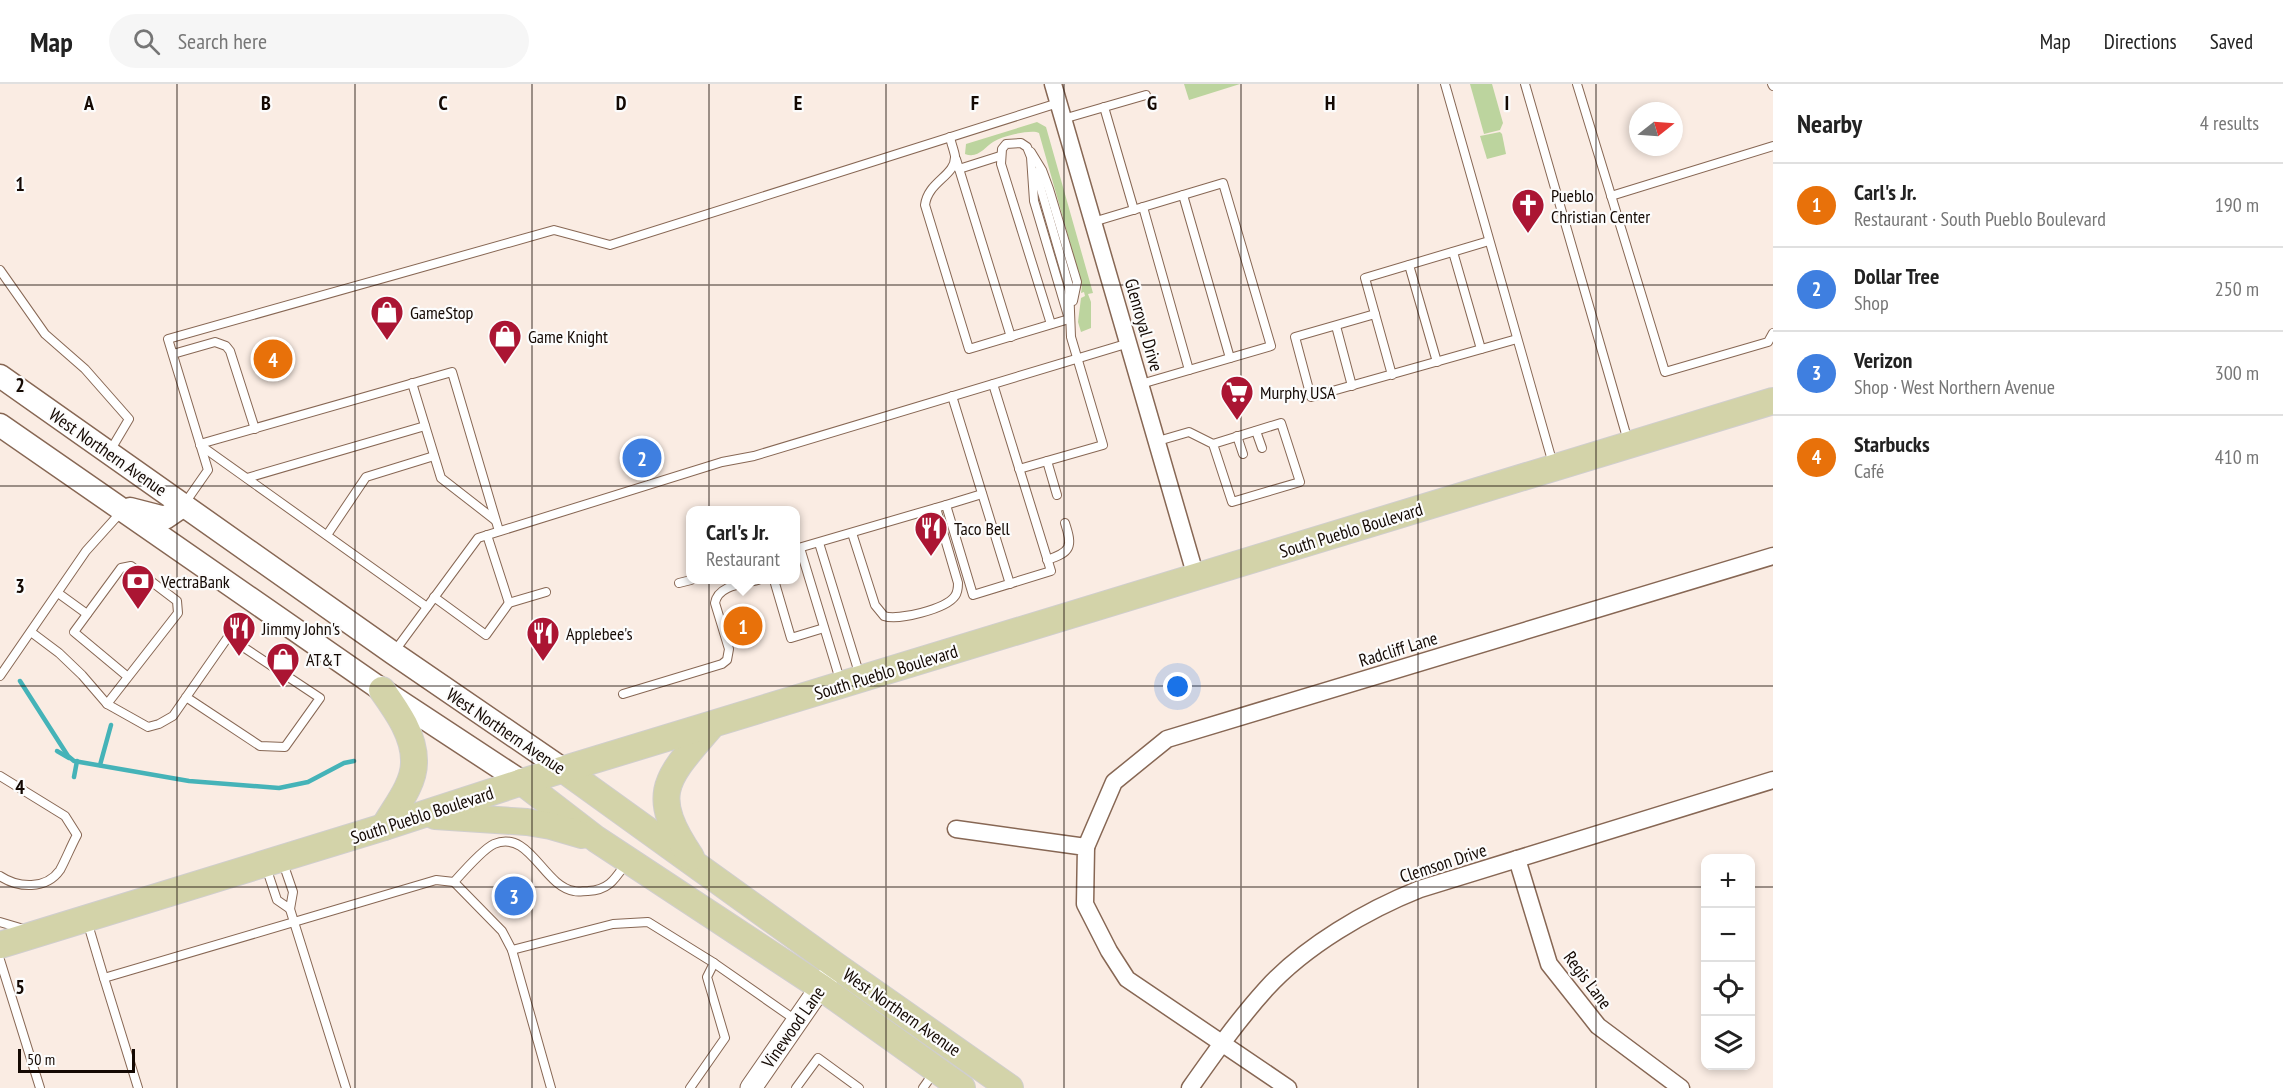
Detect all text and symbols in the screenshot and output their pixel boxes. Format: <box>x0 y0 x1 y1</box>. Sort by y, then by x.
search box <box>109 14 529 68</box>
text: Map <box>30 23 73 60</box>
icon: search <box>130 25 163 58</box>
text: Search here <box>178 27 267 55</box>
text: Map <box>2040 28 2071 55</box>
text: Directions <box>2104 28 2177 55</box>
text: Saved <box>2210 28 2253 55</box>
text: A <box>83 90 95 116</box>
text: B <box>261 90 271 116</box>
text: C <box>438 90 448 116</box>
text: D <box>616 90 627 116</box>
text: E <box>794 90 802 116</box>
text: F <box>971 90 979 116</box>
text: G <box>1147 90 1157 116</box>
text: H <box>1325 90 1335 116</box>
text: I <box>1505 90 1509 116</box>
north arrow <box>1629 102 1683 156</box>
text: Nearby <box>1797 107 1862 140</box>
text: 4 results <box>2200 110 2259 136</box>
text: 1 <box>15 171 25 197</box>
text: Carl's Jr. <box>1854 178 1917 206</box>
place label: Pueblo Christian Center <box>1551 184 1650 228</box>
church icon: Pueblo Christian Center <box>1510 187 1546 234</box>
text: 1 <box>1812 192 1821 218</box>
text: 190 m <box>2215 192 2259 218</box>
text: Restaurant · South Pueblo Boulevard <box>1854 206 2106 232</box>
text: Dollar Tree <box>1854 262 1939 290</box>
street label: Glenroyal Drive <box>1120 276 1168 374</box>
text: 2 <box>1812 276 1821 302</box>
text: 250 m <box>2215 276 2259 302</box>
text: Shop <box>1854 290 1889 316</box>
shop icon: GameStop <box>369 294 405 341</box>
place label: GameStop <box>410 301 473 324</box>
shop icon: Game Knight <box>487 318 523 365</box>
place label: Game Knight <box>528 325 608 348</box>
pin: 4 <box>254 336 292 382</box>
text: Verizon <box>1854 346 1912 374</box>
text: 3 <box>1812 360 1821 386</box>
text: 300 m <box>2215 360 2259 386</box>
text: 2 <box>15 372 25 398</box>
supermarket icon: Murphy USA <box>1219 374 1255 421</box>
text: Shop · West Northern Avenue <box>1854 374 2055 400</box>
place label: Murphy USA <box>1260 381 1336 404</box>
street label: West Northern Avenue <box>45 403 171 501</box>
text: Starbucks <box>1854 430 1930 458</box>
pin: 2 <box>622 436 662 481</box>
text: 4 <box>1812 444 1821 470</box>
text: 410 m <box>2215 444 2259 470</box>
text: Café <box>1854 458 1884 484</box>
street label: South Pueblo Boulevard <box>1277 497 1425 563</box>
popup <box>686 506 800 584</box>
restaurant icon: Taco Bell <box>913 510 949 557</box>
place label: Taco Bell <box>954 517 1011 540</box>
text: Carl's Jr. <box>706 518 769 546</box>
text: Restaurant <box>706 546 780 572</box>
bank icon: VectraBank <box>120 563 156 610</box>
place label: VectraBank <box>160 570 230 593</box>
text: 3 <box>15 573 25 599</box>
pin: 1 <box>724 604 762 648</box>
restaurant icon: Jimmy John's <box>221 610 257 657</box>
restaurant icon: Applebee's <box>525 615 561 662</box>
place label: Jimmy John's <box>261 617 340 640</box>
place label: Applebee's <box>566 622 633 645</box>
street label: Radcliff Lane <box>1356 626 1440 672</box>
street label: South Pueblo Boulevard <box>812 639 960 705</box>
shop icon: AT&T <box>265 641 301 688</box>
place label: AT&T <box>306 648 341 671</box>
your location <box>1163 672 1192 701</box>
street label: West Northern Avenue <box>442 683 570 779</box>
text: 4 <box>15 774 25 800</box>
street label: South Pueblo Boulevard <box>348 781 496 849</box>
street label: Clemson Drive <box>1397 838 1489 888</box>
map controls <box>1701 854 1755 1070</box>
button: + <box>1701 854 1755 908</box>
pin: 3 <box>494 874 534 918</box>
button: − <box>1701 908 1755 962</box>
street label: Regis Lane <box>1559 946 1617 1014</box>
button: locate <box>1701 962 1755 1016</box>
street label: West Northern Avenue <box>839 963 965 1061</box>
text: 5 <box>15 974 25 1000</box>
street label: Vinewood Lane <box>756 982 830 1073</box>
button: layers <box>1701 1016 1755 1070</box>
scale bar <box>18 1046 135 1074</box>
text: 50 m <box>27 1049 55 1069</box>

